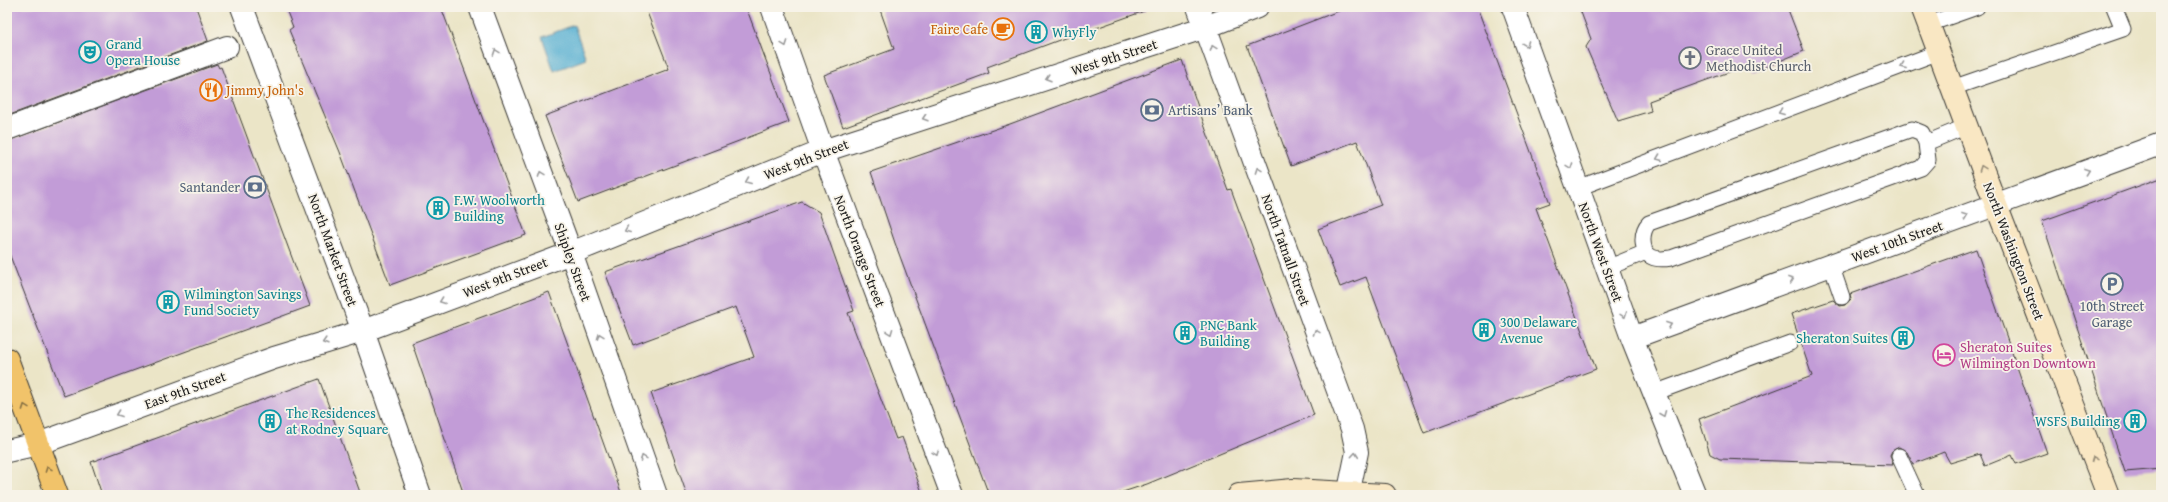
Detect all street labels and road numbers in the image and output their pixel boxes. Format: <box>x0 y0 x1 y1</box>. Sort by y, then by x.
street label: West 9th Street <box>1068 34 1160 80</box>
street label: West 9th Street <box>761 134 851 184</box>
street label: North Washington Street <box>1978 179 2050 323</box>
street label: North Market Street <box>303 191 363 309</box>
street label: North Tatnall Street <box>1256 191 1316 309</box>
street label: North Orange Street <box>829 192 891 310</box>
street label: North West Street <box>1574 199 1628 305</box>
street label: West 10th Street <box>1848 215 1946 267</box>
street label: Shipley Street <box>550 220 596 304</box>
street label: West 9th Street <box>460 252 550 302</box>
street label: East 9th Street <box>141 366 229 414</box>

